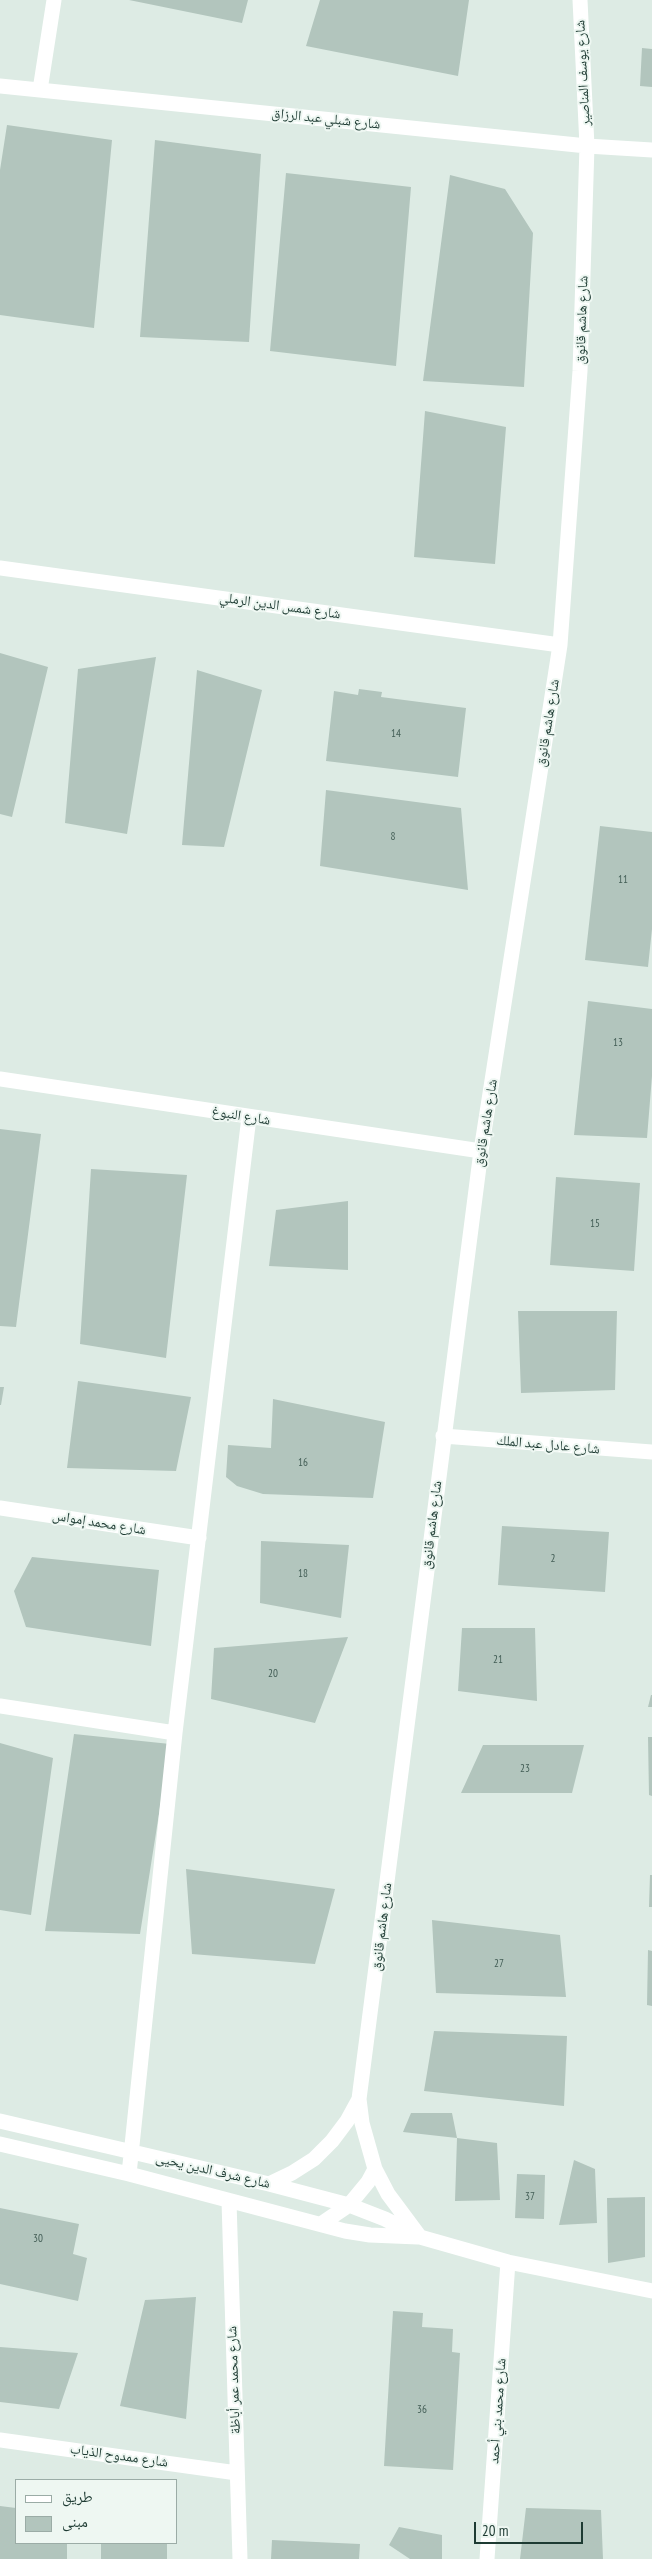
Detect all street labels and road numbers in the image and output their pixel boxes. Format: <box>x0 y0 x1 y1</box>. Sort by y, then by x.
street label: شارع يوسف المناصير <box>572 20 594 126</box>
street label: شارع شبلي عبد الرزاق <box>271 105 381 133</box>
street label: شارع هاشم قانوق <box>572 275 592 365</box>
street label: شارع شمس الدين الرملي <box>218 589 342 623</box>
street label: شارع هاشم قانوق <box>533 678 563 768</box>
street label: شارع هاشم قانوق <box>471 1078 501 1168</box>
street label: شارع النبوغ <box>211 1103 271 1129</box>
street label: شارع عادل عبد الملك <box>496 1432 600 1458</box>
street label: شارع هاشم قانوق <box>418 1480 446 1570</box>
street label: شارع محمد إمواس <box>51 1507 147 1539</box>
street label: شارع هاشم قانوق <box>368 1882 396 1972</box>
street label: شارع شرف الدين يحيى <box>154 2150 272 2192</box>
street label: شارع محمد عمر أباظة <box>224 2326 244 2434</box>
street label: شارع محمد بني أحمد <box>486 2358 510 2464</box>
street label: شارع ممدوح الذياب <box>69 2441 169 2471</box>

